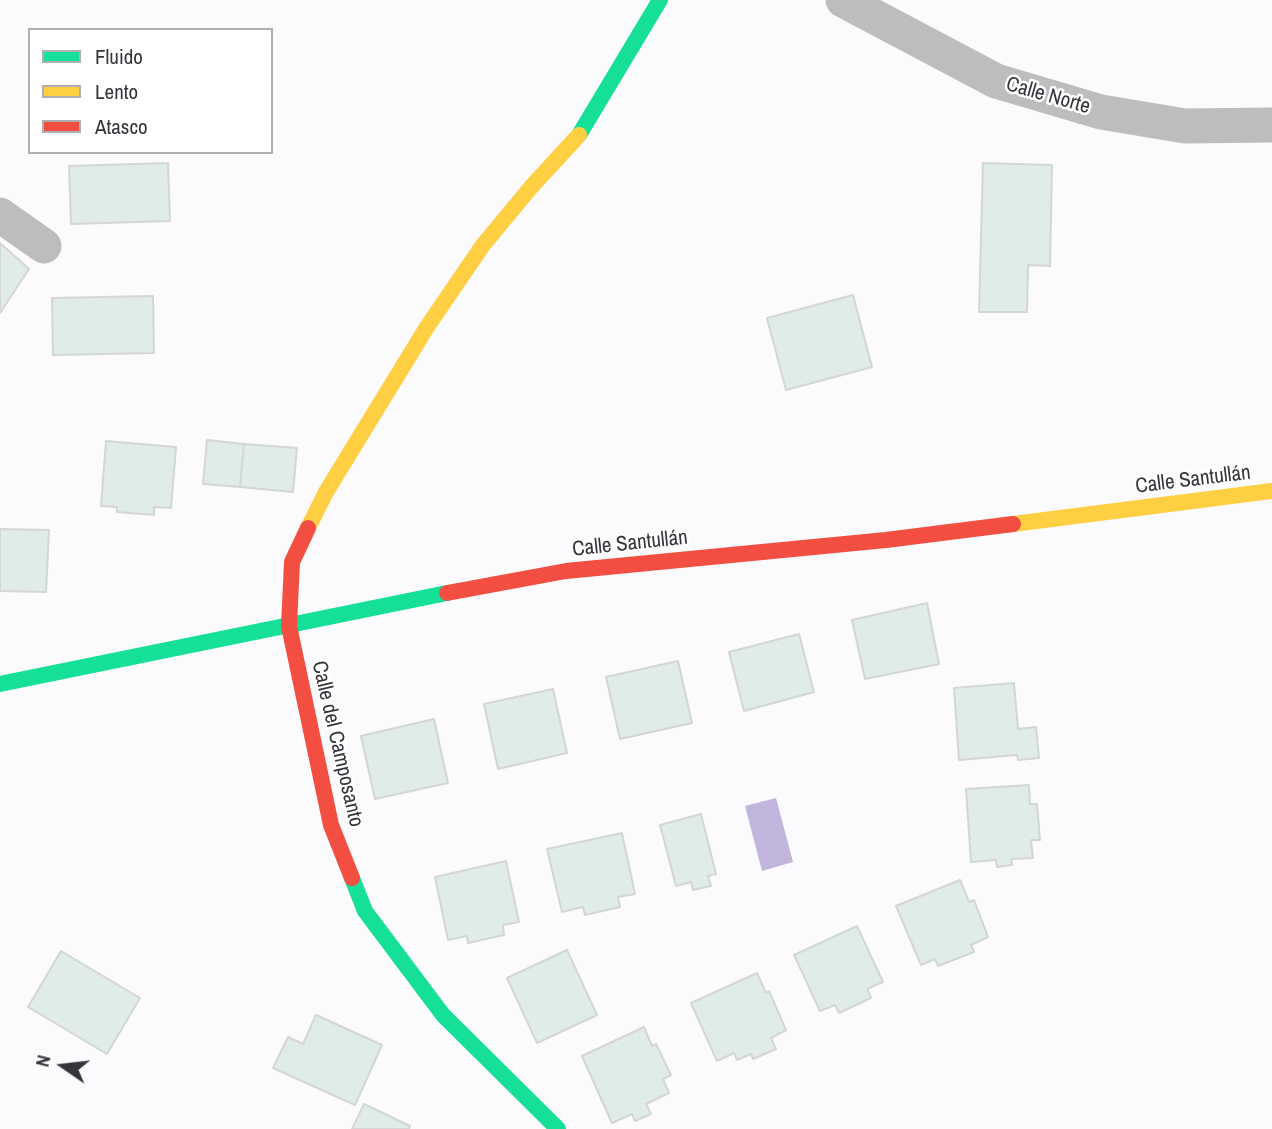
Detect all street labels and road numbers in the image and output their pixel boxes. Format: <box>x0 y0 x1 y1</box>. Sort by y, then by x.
street label: Calle Norte <box>1003 72 1093 120</box>
street label: Calle Santullán <box>1134 460 1252 500</box>
street label: Calle Santullán <box>571 525 689 563</box>
street label: Calle del Camposanto <box>306 659 368 829</box>

